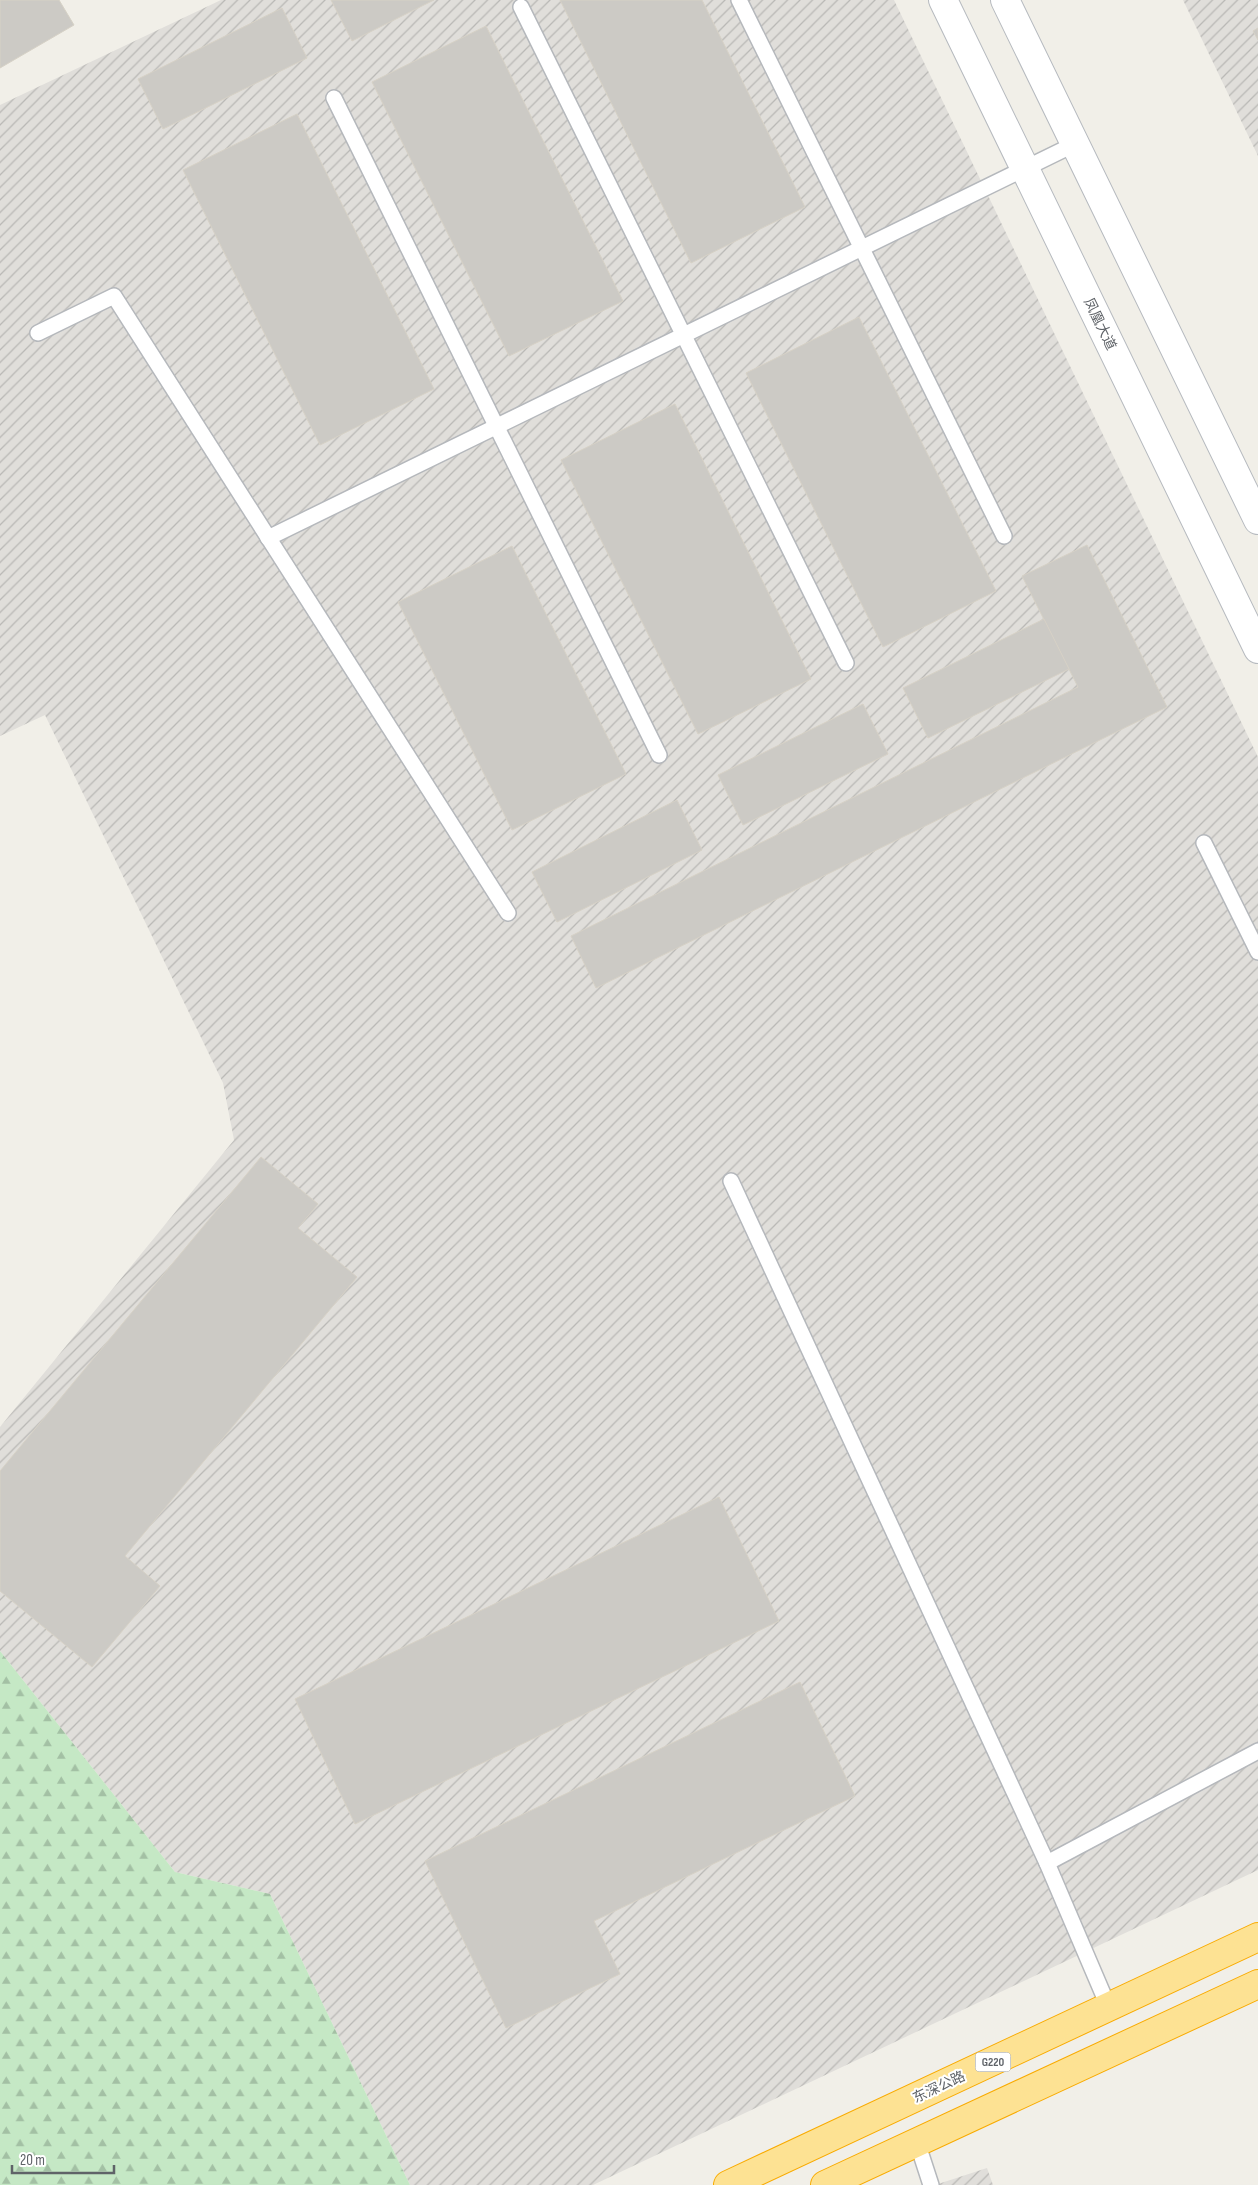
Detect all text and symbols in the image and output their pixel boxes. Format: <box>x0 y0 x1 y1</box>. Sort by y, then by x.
street label: 凤凰大道 <box>1080 295 1120 353</box>
road number: G220 <box>976 2052 1010 2072</box>
street label: 东深公路 <box>910 2067 968 2107</box>
scale bar <box>12 2142 115 2174</box>
text: 20 m <box>20 2151 45 2170</box>

